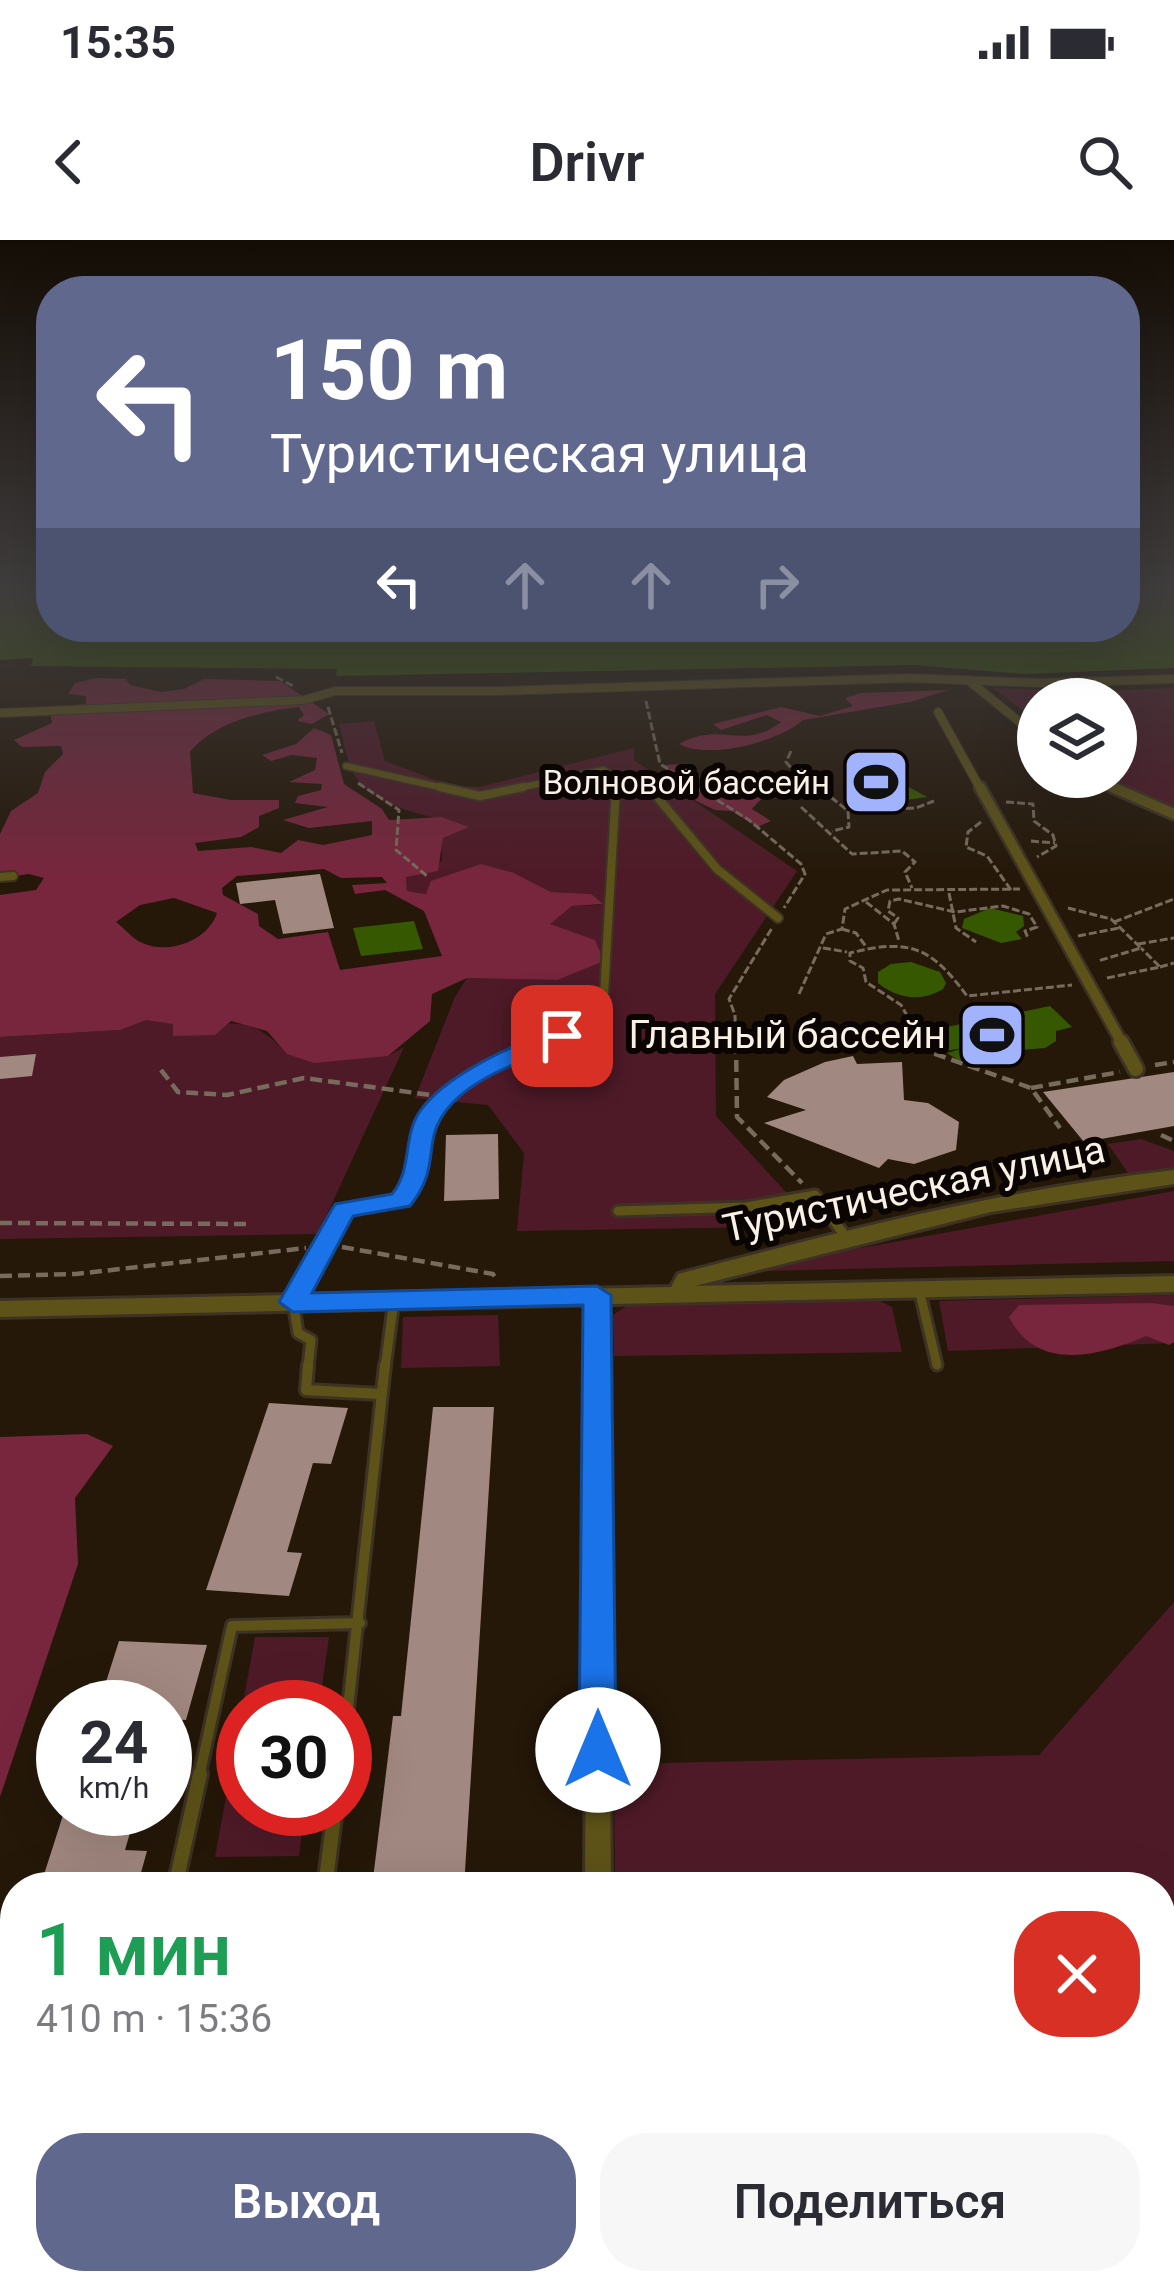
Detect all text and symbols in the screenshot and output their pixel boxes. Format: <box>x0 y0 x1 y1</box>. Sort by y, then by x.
text: 15:35 <box>60 16 176 69</box>
icon: back <box>36 129 102 195</box>
icon: search <box>1072 129 1138 195</box>
text: Drivr <box>529 131 645 194</box>
text: 150 m <box>270 321 508 420</box>
icon: left <box>72 324 228 480</box>
text: Туристическая улица <box>270 422 809 485</box>
icon: left <box>366 552 432 618</box>
icon: ahead <box>492 552 558 618</box>
icon: ahead <box>618 552 684 618</box>
icon: right <box>744 552 810 618</box>
map controls <box>1017 678 1137 798</box>
button: layers <box>1017 678 1137 798</box>
sports icon: Волновой бассейн <box>841 747 911 817</box>
place label: Волновой бассейн <box>543 763 830 802</box>
pin <box>511 985 613 1087</box>
sports icon: Главный бассейн <box>957 1000 1027 1070</box>
icon: arrive <box>529 1003 595 1069</box>
place label: Главный бассейн <box>629 1012 946 1058</box>
street label: Туристическая улица <box>719 1126 1109 1252</box>
speed limit sign: 30 <box>216 1680 372 1836</box>
position arrow <box>535 1687 661 1813</box>
text: 24 <box>80 1707 148 1778</box>
text: km/h <box>79 1770 149 1805</box>
text: 1 мин <box>36 1908 231 1993</box>
button: close <box>1014 1911 1140 2037</box>
text: 410 m · 15:36 <box>36 1996 272 2042</box>
button: Выход <box>36 2133 576 2271</box>
button: Поделиться <box>600 2133 1140 2271</box>

